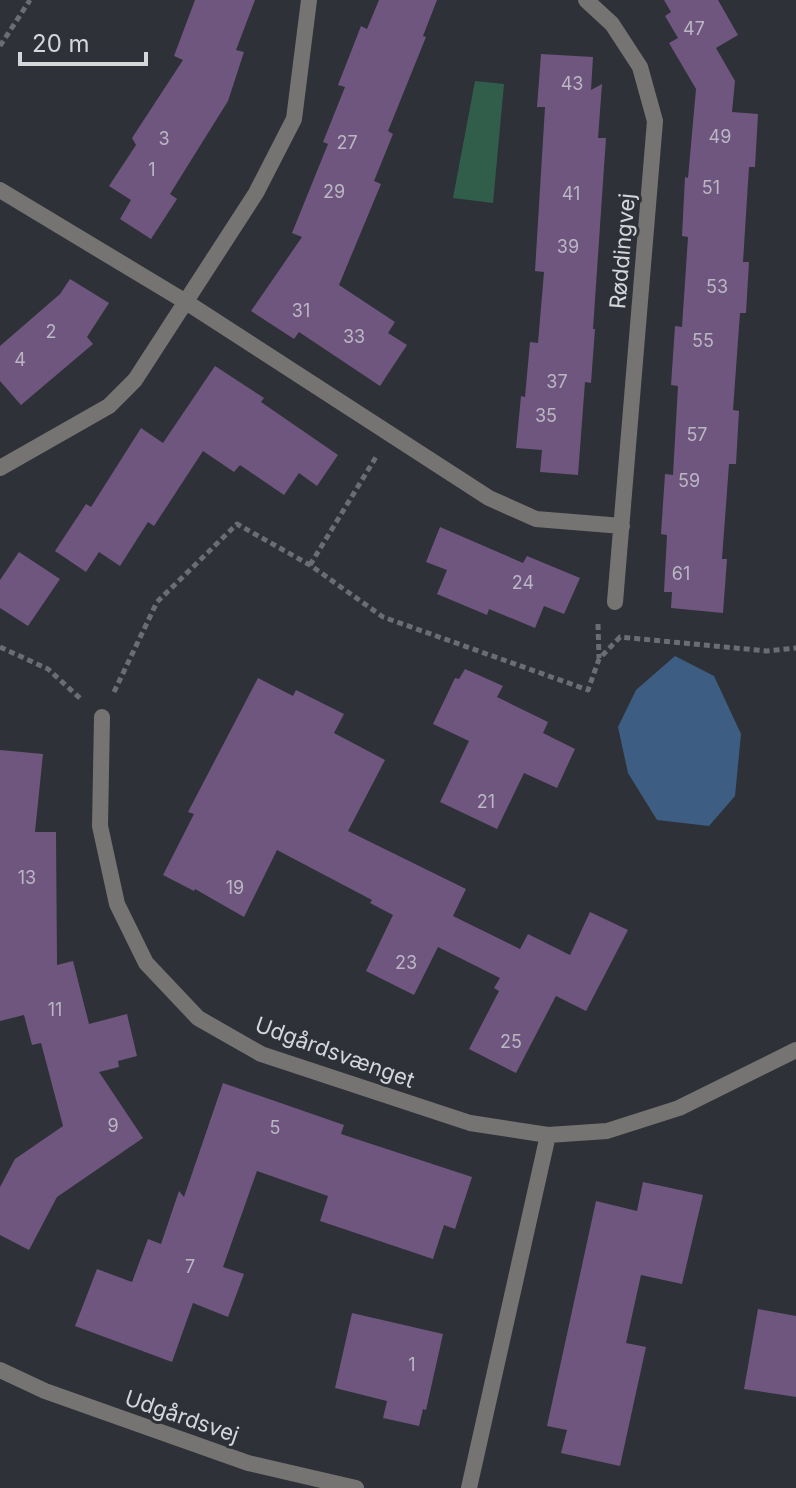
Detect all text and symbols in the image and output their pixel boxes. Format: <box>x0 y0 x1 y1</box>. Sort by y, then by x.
scale bar <box>20 16 146 66</box>
house number: 47 <box>683 18 705 39</box>
text: 20 m <box>32 29 90 58</box>
house number: 43 <box>561 73 583 94</box>
house number: 49 <box>709 126 731 147</box>
house number: 3 <box>158 128 170 149</box>
house number: 27 <box>336 132 358 153</box>
house number: 1 <box>148 159 156 180</box>
house number: 51 <box>702 177 720 198</box>
house number: 29 <box>323 181 345 202</box>
house number: 41 <box>562 183 580 204</box>
street label: Røddingvej <box>604 192 640 310</box>
house number: 39 <box>557 236 579 257</box>
house number: 53 <box>706 276 728 297</box>
house number: 31 <box>292 300 310 321</box>
house number: 2 <box>46 321 56 342</box>
house number: 33 <box>343 326 365 347</box>
house number: 55 <box>692 330 714 351</box>
house number: 4 <box>14 349 26 370</box>
house number: 37 <box>546 371 568 392</box>
house number: 35 <box>535 405 557 426</box>
house number: 57 <box>686 424 708 445</box>
house number: 59 <box>678 470 700 491</box>
house number: 61 <box>672 563 690 584</box>
house number: 24 <box>512 572 534 593</box>
house number: 21 <box>477 791 495 812</box>
house number: 13 <box>18 867 36 888</box>
house number: 19 <box>226 877 244 898</box>
house number: 23 <box>395 952 417 973</box>
house number: 11 <box>48 999 62 1020</box>
street label: Udgårdsvænget <box>252 1011 418 1093</box>
house number: 25 <box>500 1031 522 1052</box>
house number: 9 <box>107 1115 119 1136</box>
house number: 5 <box>270 1117 280 1138</box>
house number: 7 <box>185 1256 195 1277</box>
house number: 1 <box>408 1354 416 1375</box>
street label: Udgårdsvej <box>122 1384 242 1448</box>

